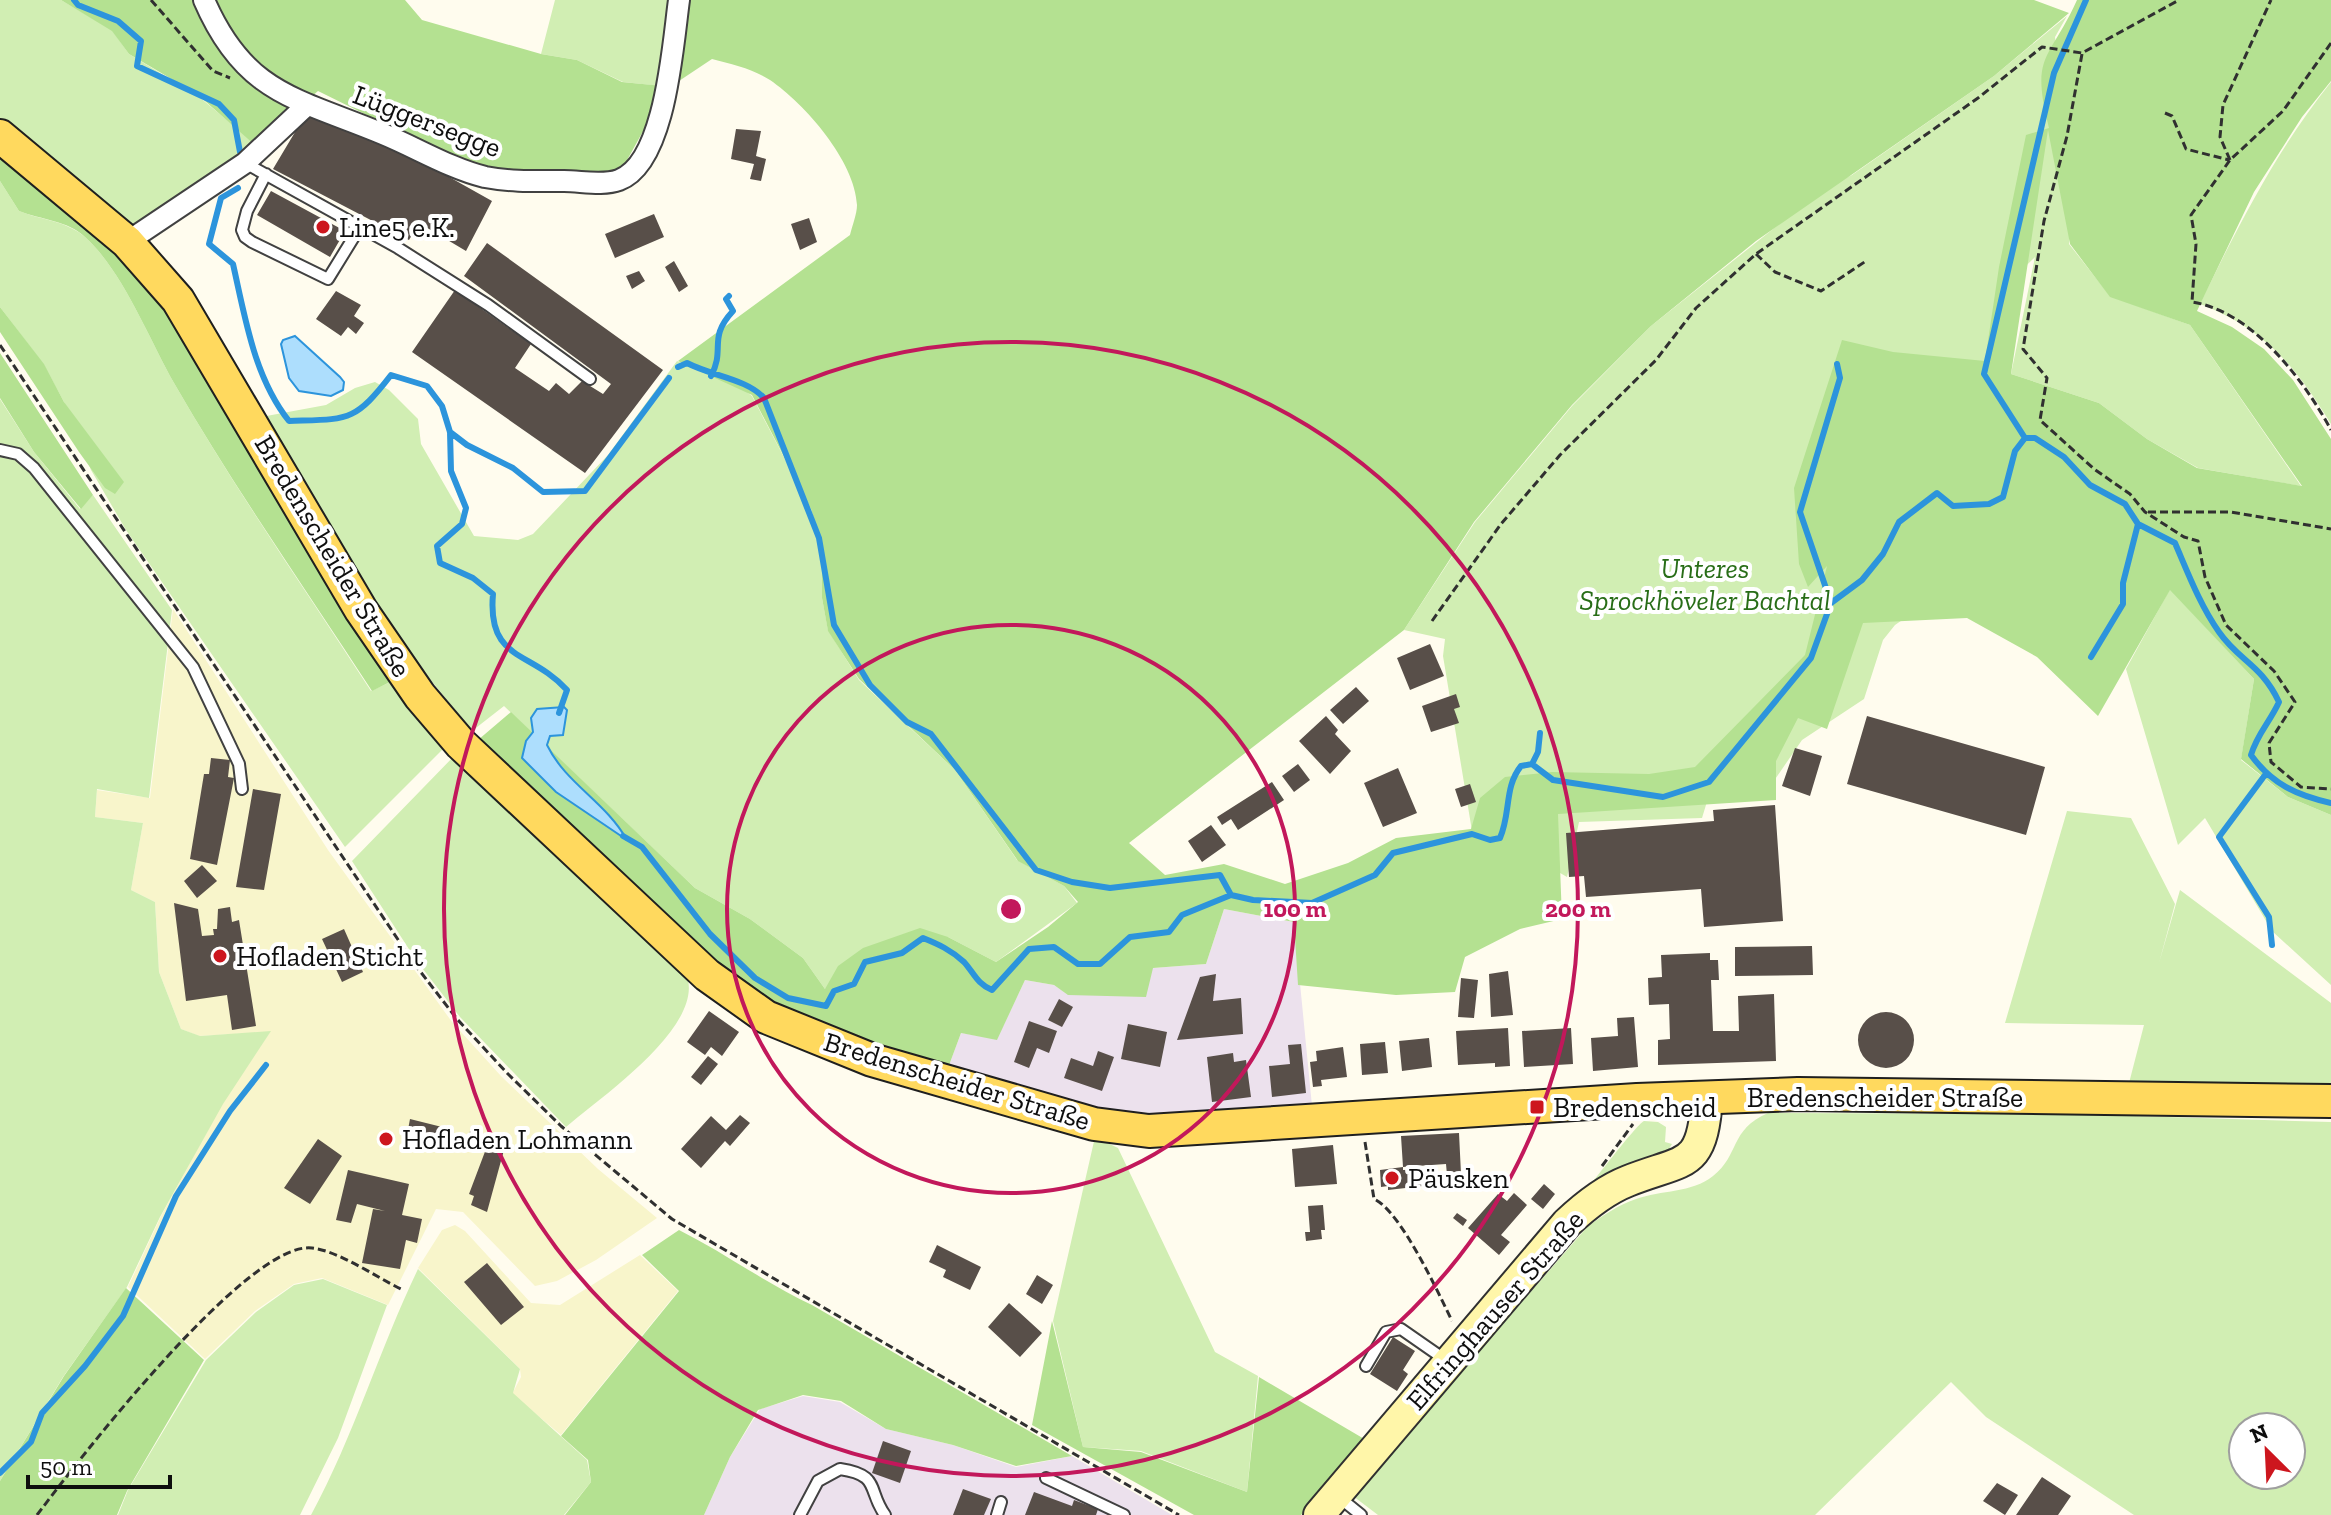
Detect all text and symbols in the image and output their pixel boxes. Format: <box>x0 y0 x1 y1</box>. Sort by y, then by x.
street label: Lüggersegge <box>348 78 506 164</box>
place label: Line5 e.K. <box>339 211 455 244</box>
marker: Line5 e.K. <box>314 218 332 236</box>
street label: Bredenscheider Straße <box>248 429 418 683</box>
park label: Unteres Sprockhöveler Bachtal <box>1579 552 1831 617</box>
text: 100 m <box>1264 894 1326 923</box>
text: 200 m <box>1545 894 1611 923</box>
centre of rings <box>997 895 1025 923</box>
place label: Hofladen Sticht <box>236 940 424 973</box>
marker: Hofladen Sticht <box>211 947 229 965</box>
street label: Bredenscheider Straße <box>820 1025 1094 1137</box>
street label: Bredenscheider Straße <box>1747 1081 2023 1114</box>
place label: Bredenscheid <box>1553 1091 1717 1124</box>
marker: Bredenscheid <box>1528 1098 1546 1116</box>
place label: Hofladen Lohmann <box>402 1123 632 1156</box>
marker: Hofladen Lohmann <box>377 1130 395 1148</box>
place label: Päusken <box>1408 1162 1509 1195</box>
marker: Päusken <box>1383 1169 1401 1187</box>
street label: Elfringhauser Straße <box>1399 1203 1591 1417</box>
north arrow <box>2227 1411 2307 1491</box>
text: N <box>2246 1417 2272 1449</box>
scale bar <box>28 1439 170 1489</box>
text: 50 m <box>40 1452 93 1481</box>

